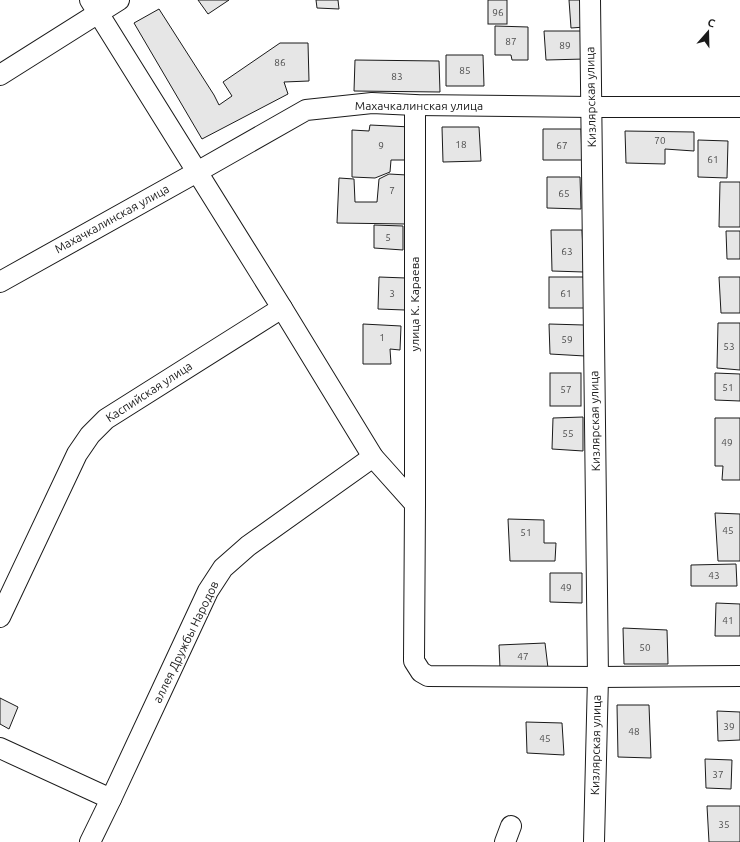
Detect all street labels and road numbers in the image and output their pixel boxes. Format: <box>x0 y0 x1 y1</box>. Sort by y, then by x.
street label: Кизлярская улица <box>583 47 598 147</box>
street label: Махачкалинская улица <box>355 99 483 112</box>
street label: Махачкалинская улица <box>52 182 171 255</box>
street label: улица К. Караева <box>408 257 421 351</box>
street label: Каспийская улица <box>103 359 194 424</box>
street label: Кизлярская улица <box>587 371 602 471</box>
street label: аллея Дружбы Народов <box>150 579 221 705</box>
street label: Кизлярская улица <box>588 695 603 795</box>

